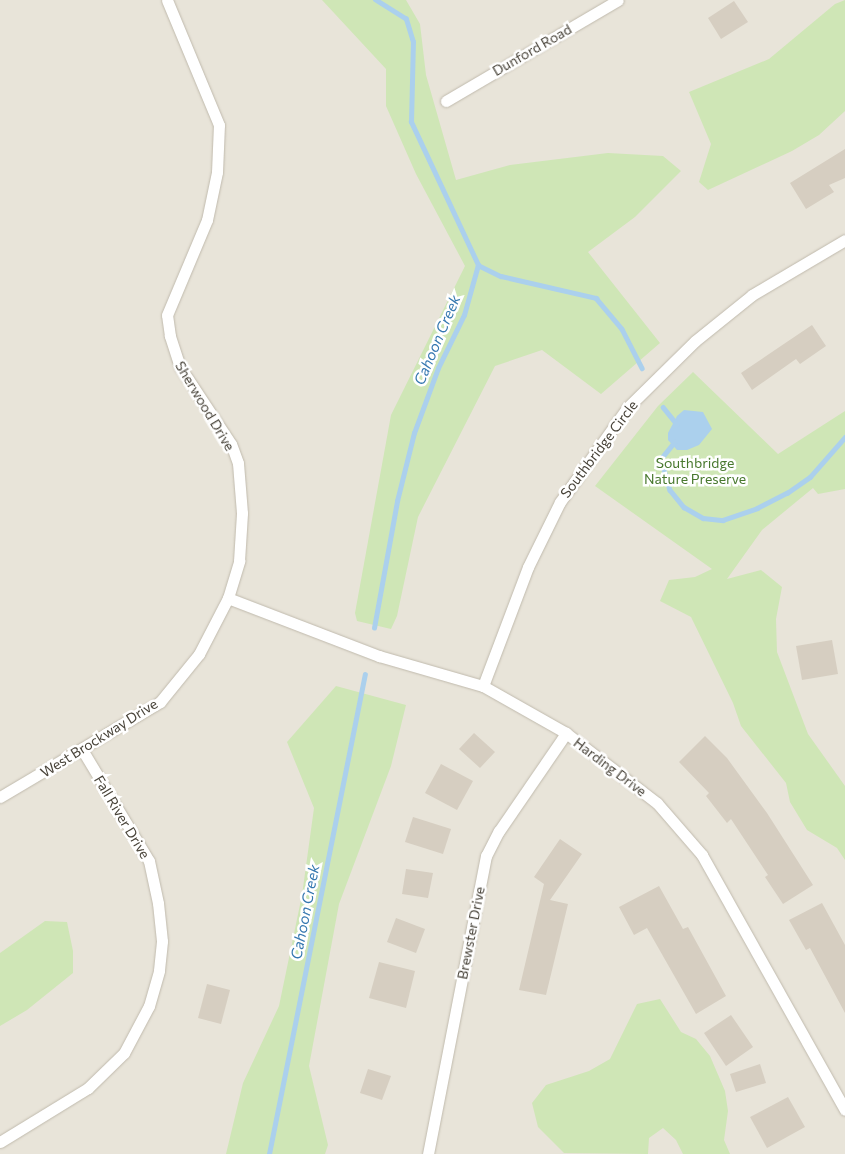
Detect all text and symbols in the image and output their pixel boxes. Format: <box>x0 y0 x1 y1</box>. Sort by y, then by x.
street label: Dunford Road <box>489 21 575 79</box>
water label: Cahoon Creek <box>410 292 464 388</box>
street label: Sherwood Drive <box>172 358 238 454</box>
street label: Southbridge Circle <box>557 397 641 501</box>
park label: Southbridge Nature Preserve <box>644 455 746 488</box>
street label: West Brockway Drive <box>37 695 161 781</box>
street label: Harding Drive <box>570 734 650 800</box>
street label: Fall River Drive <box>91 772 153 862</box>
water label: Cahoon Creek <box>287 863 323 961</box>
street label: Brewster Drive <box>454 885 488 981</box>

